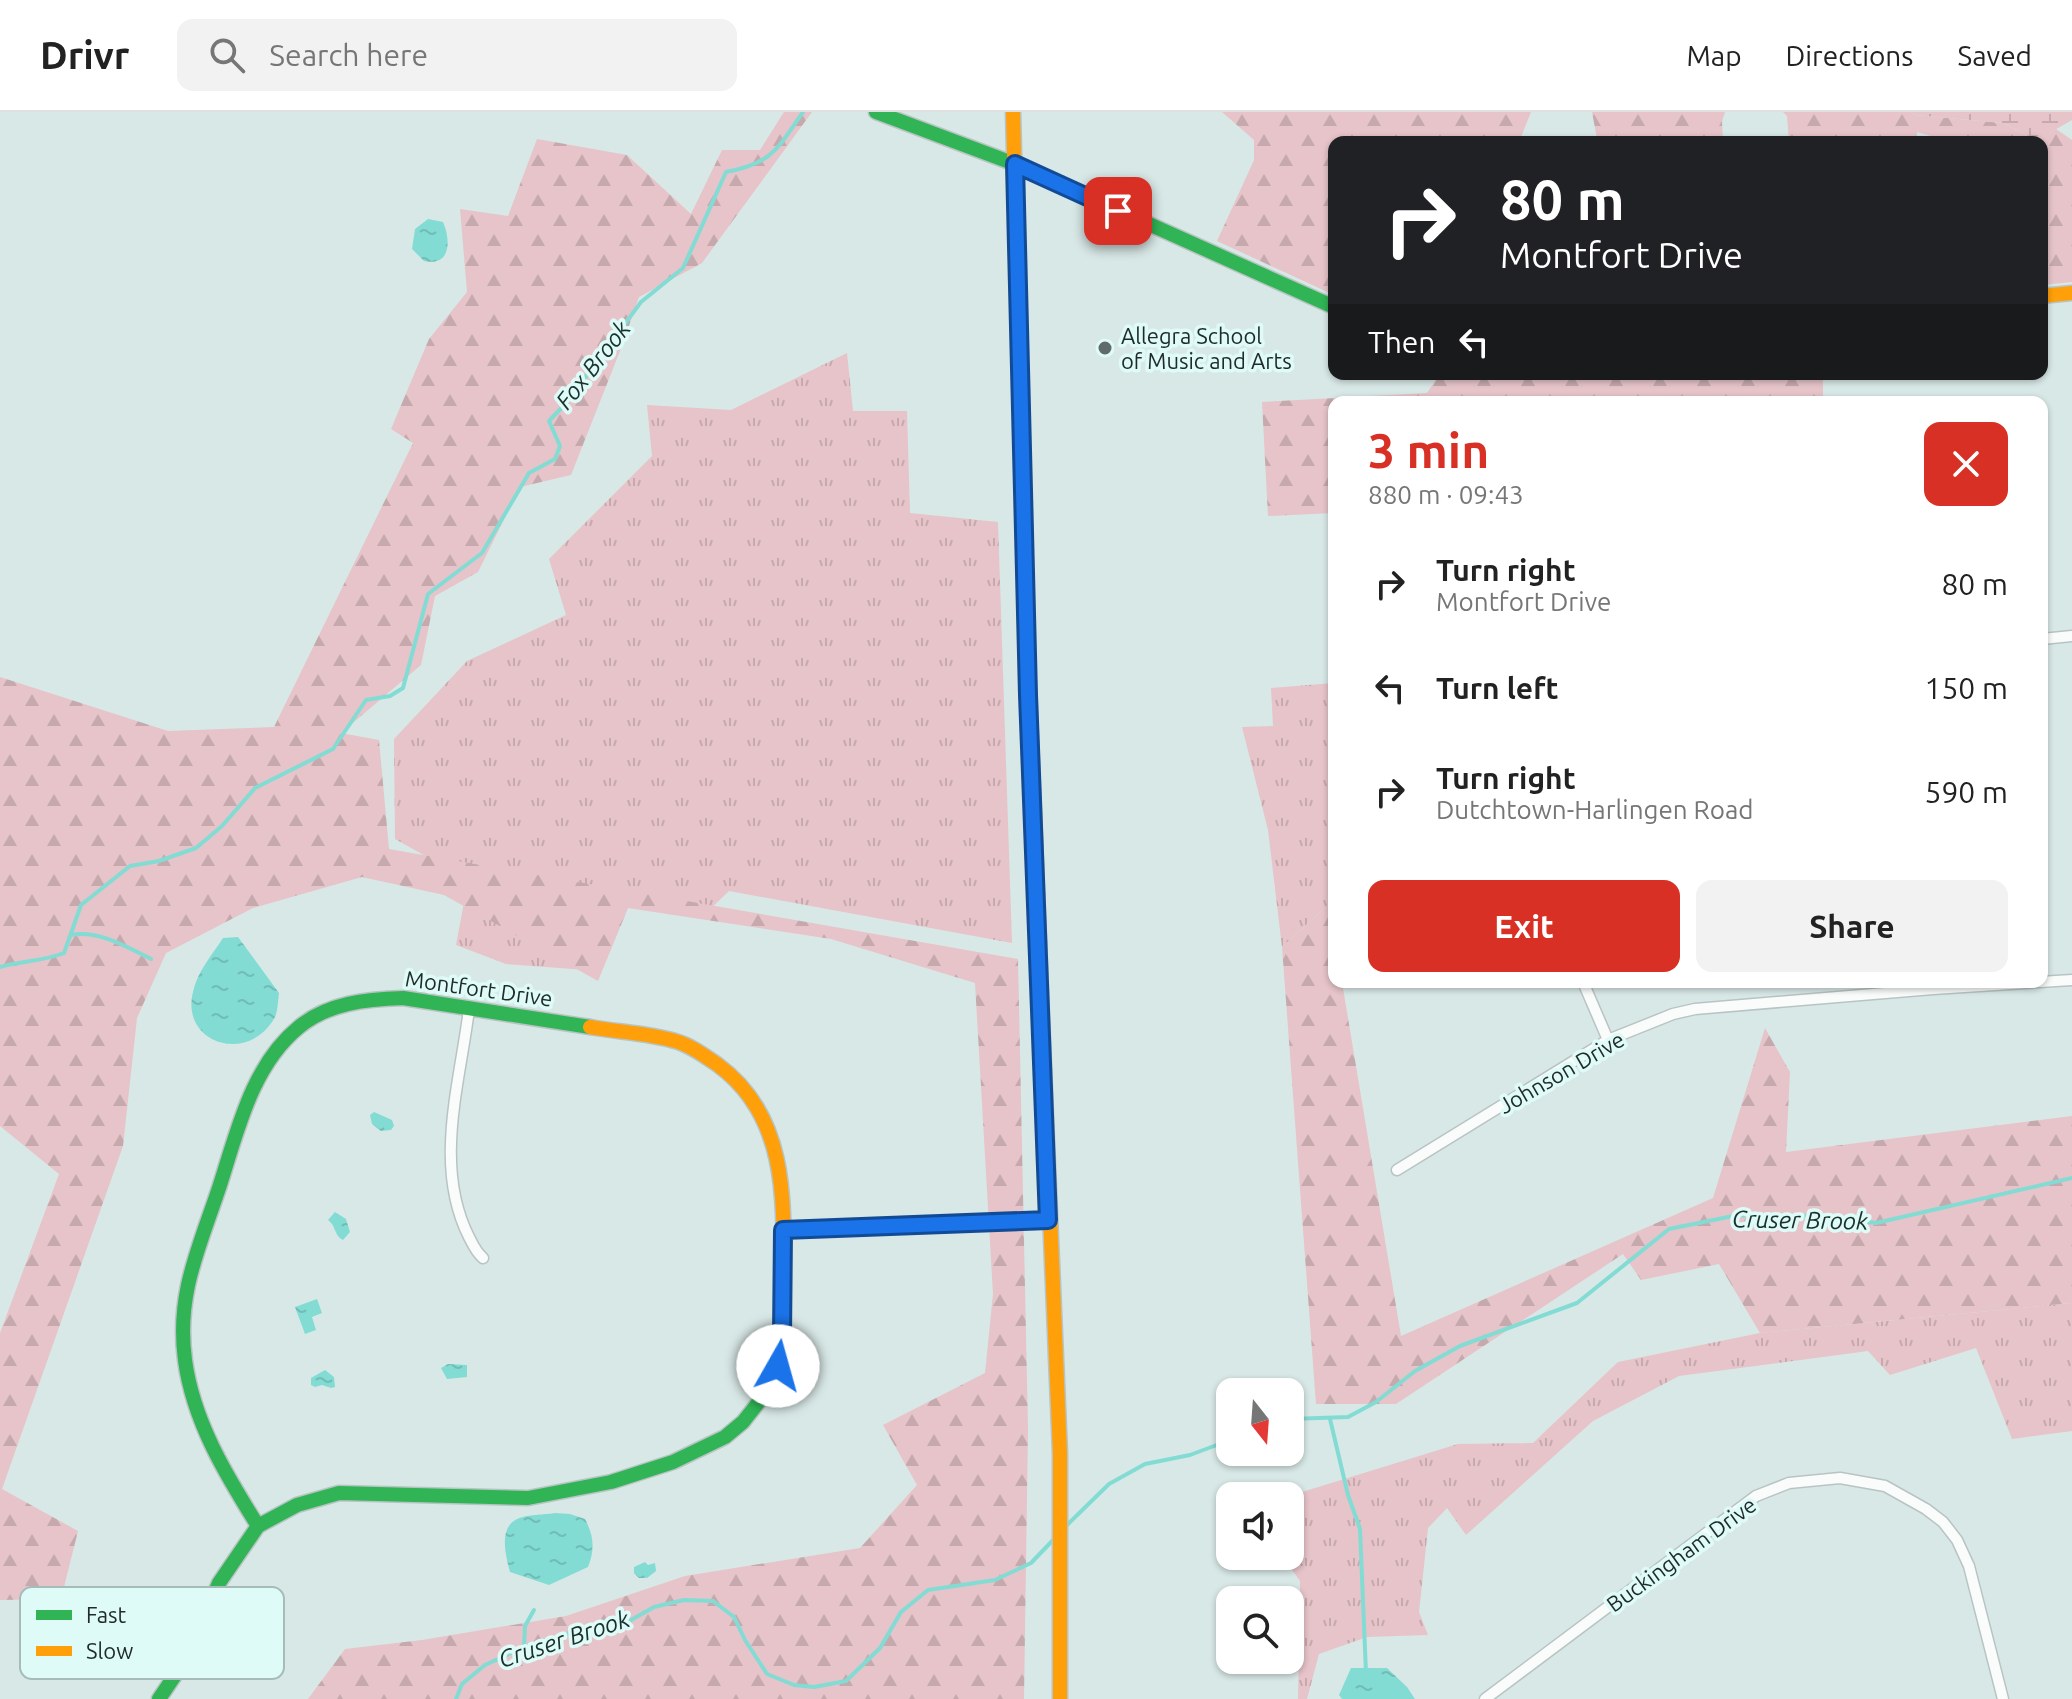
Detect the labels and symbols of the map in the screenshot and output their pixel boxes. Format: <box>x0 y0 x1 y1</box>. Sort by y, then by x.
pin <box>1084 177 1152 245</box>
water label: Fox Brook <box>550 315 636 414</box>
place label: Allegra School of Music and Arts <box>1121 323 1292 373</box>
marker: Allegra School of Music and Arts <box>1096 339 1114 357</box>
street label: Montfort Drive <box>404 965 554 1011</box>
street label: Johnson Drive <box>1494 1026 1628 1118</box>
water label: Cruser Brook <box>1732 1205 1869 1235</box>
position arrow <box>736 1324 820 1408</box>
north arrow <box>1216 1378 1304 1466</box>
street label: Buckingham Drive <box>1602 1491 1760 1617</box>
legend <box>20 1587 284 1679</box>
text: Fast <box>86 1602 127 1627</box>
water label: Cruser Brook <box>495 1605 634 1673</box>
text: Slow <box>86 1638 133 1663</box>

